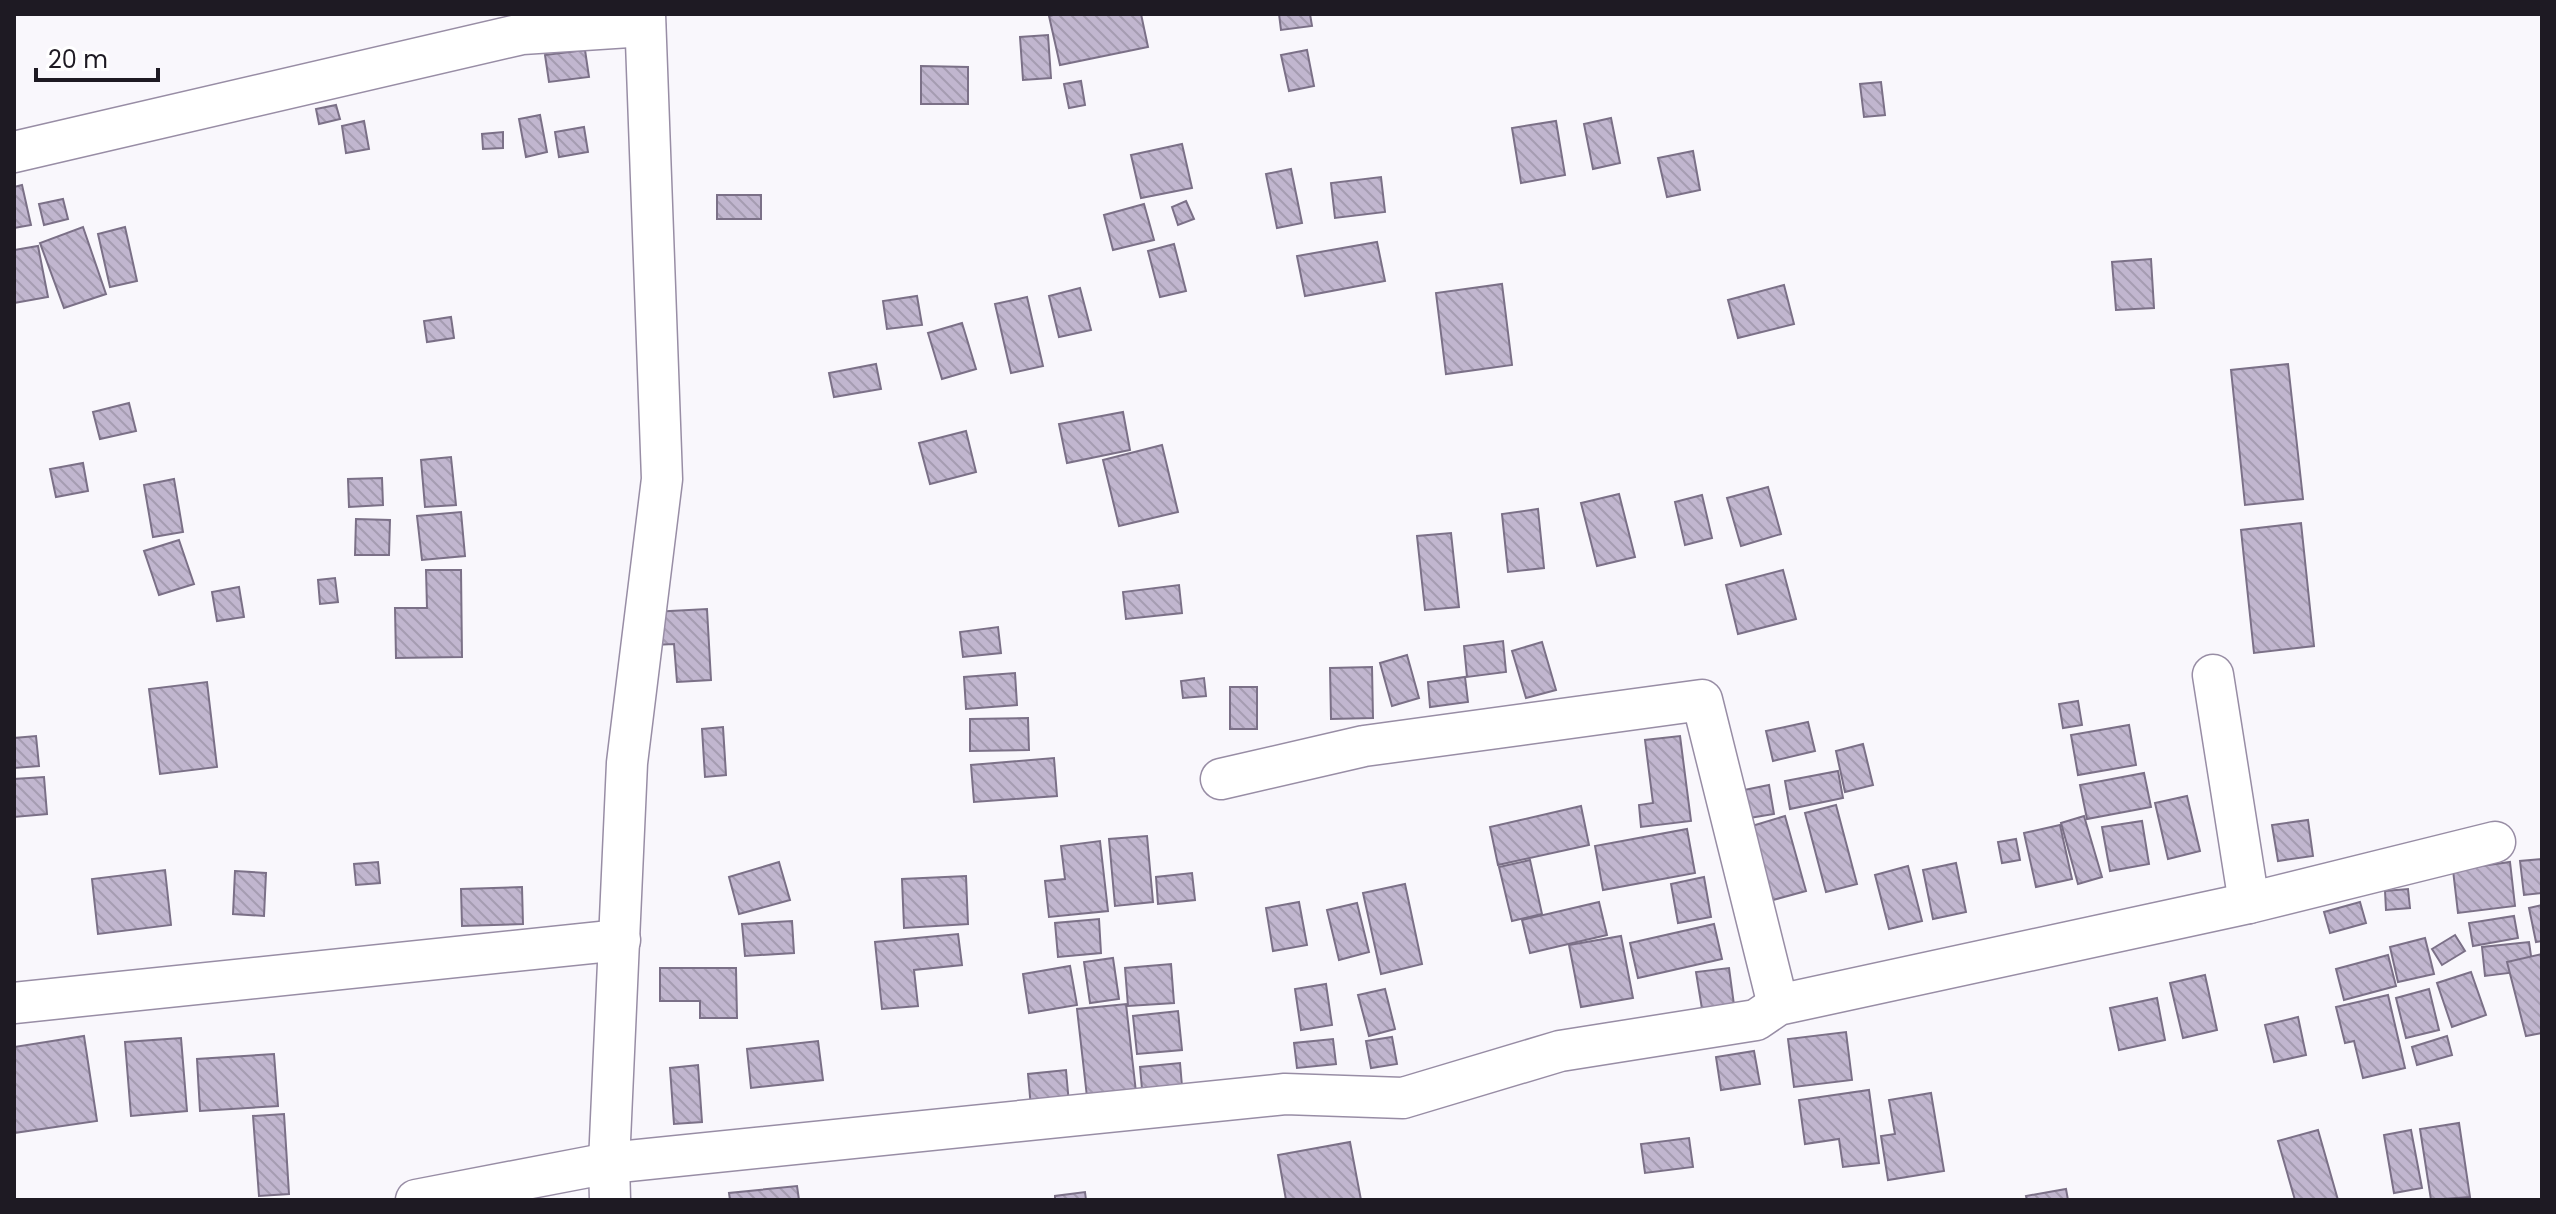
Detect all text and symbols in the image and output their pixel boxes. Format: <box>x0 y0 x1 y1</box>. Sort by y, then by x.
scale bar <box>36 32 158 82</box>
text: 20 m <box>48 43 108 76</box>

